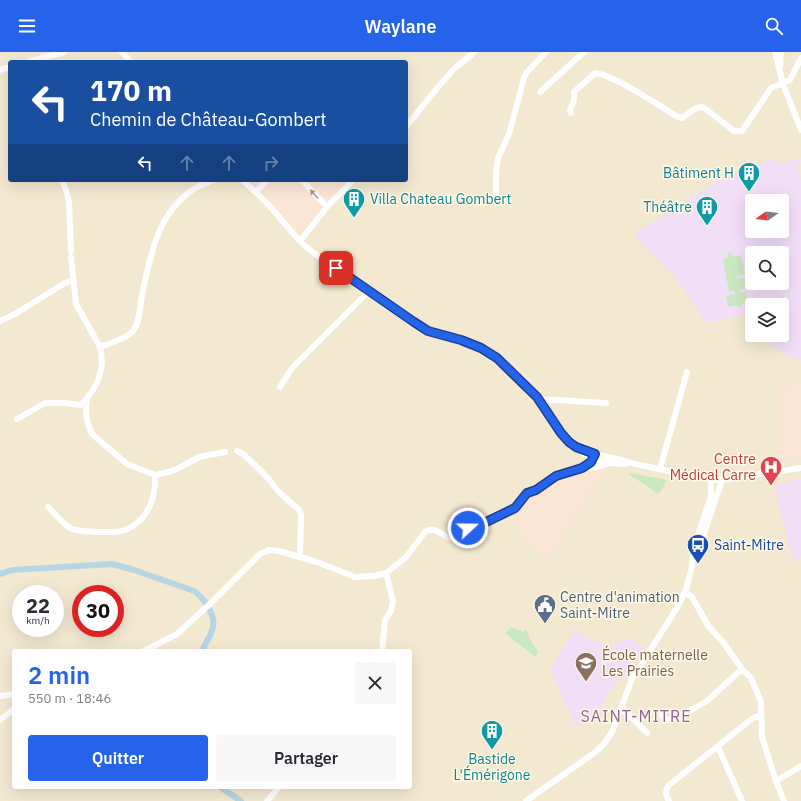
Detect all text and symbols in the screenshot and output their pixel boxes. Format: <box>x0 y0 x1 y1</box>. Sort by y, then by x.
icon: menu <box>16 15 38 37</box>
text: Waylane <box>365 15 436 38</box>
icon: search <box>763 15 785 37</box>
text: 170 m <box>90 72 172 109</box>
icon: left <box>24 76 76 128</box>
text: Chemin de Château-Gombert <box>90 108 327 131</box>
icon: left <box>134 152 156 174</box>
icon: ahead <box>176 152 198 174</box>
icon: ahead <box>218 152 240 174</box>
icon: right <box>260 152 282 174</box>
building icon: Bâtiment H <box>736 160 762 193</box>
place label: Bâtiment H <box>663 164 734 182</box>
building icon: Villa Chateau Gombert <box>341 186 367 219</box>
one-way arrow <box>310 189 319 199</box>
place label: Villa Chateau Gombert <box>370 190 512 208</box>
building icon: Théâtre <box>694 194 720 227</box>
north arrow <box>745 194 789 238</box>
map controls <box>745 194 789 342</box>
place label: Théâtre <box>643 198 692 216</box>
button: search <box>745 246 789 290</box>
pin <box>319 251 353 285</box>
icon: arrive <box>325 257 347 279</box>
button: layers <box>745 298 789 342</box>
place label: Centre Médical Carre <box>670 450 756 484</box>
hospital icon: Centre Médical Carre <box>758 454 784 487</box>
position arrow <box>447 507 489 549</box>
bus stop icon: Saint-Mitre <box>685 532 711 565</box>
place label: Saint-Mitre <box>714 536 784 554</box>
speed limit sign: 30 <box>72 585 124 637</box>
place label: Centre d'animation Saint-Mitre <box>560 588 680 622</box>
text: 22 <box>26 592 50 619</box>
public building icon: Centre d'animation Saint-Mitre <box>532 592 558 625</box>
text: km/h <box>26 614 50 627</box>
place label: École maternelle Les Prairies <box>602 645 708 680</box>
school or university icon: École maternelle Les Prairies <box>573 650 599 683</box>
text: 2 min <box>28 659 90 691</box>
button: close <box>354 662 396 704</box>
text: 550 m · 18:46 <box>28 690 111 707</box>
district label: SAINT-MITRE <box>580 706 692 726</box>
building icon: Bastide L'Émérigone <box>479 718 505 751</box>
button: Quitter <box>28 735 208 781</box>
button: Partager <box>216 735 396 781</box>
place label: Bastide L'Émérigone <box>454 750 531 784</box>

